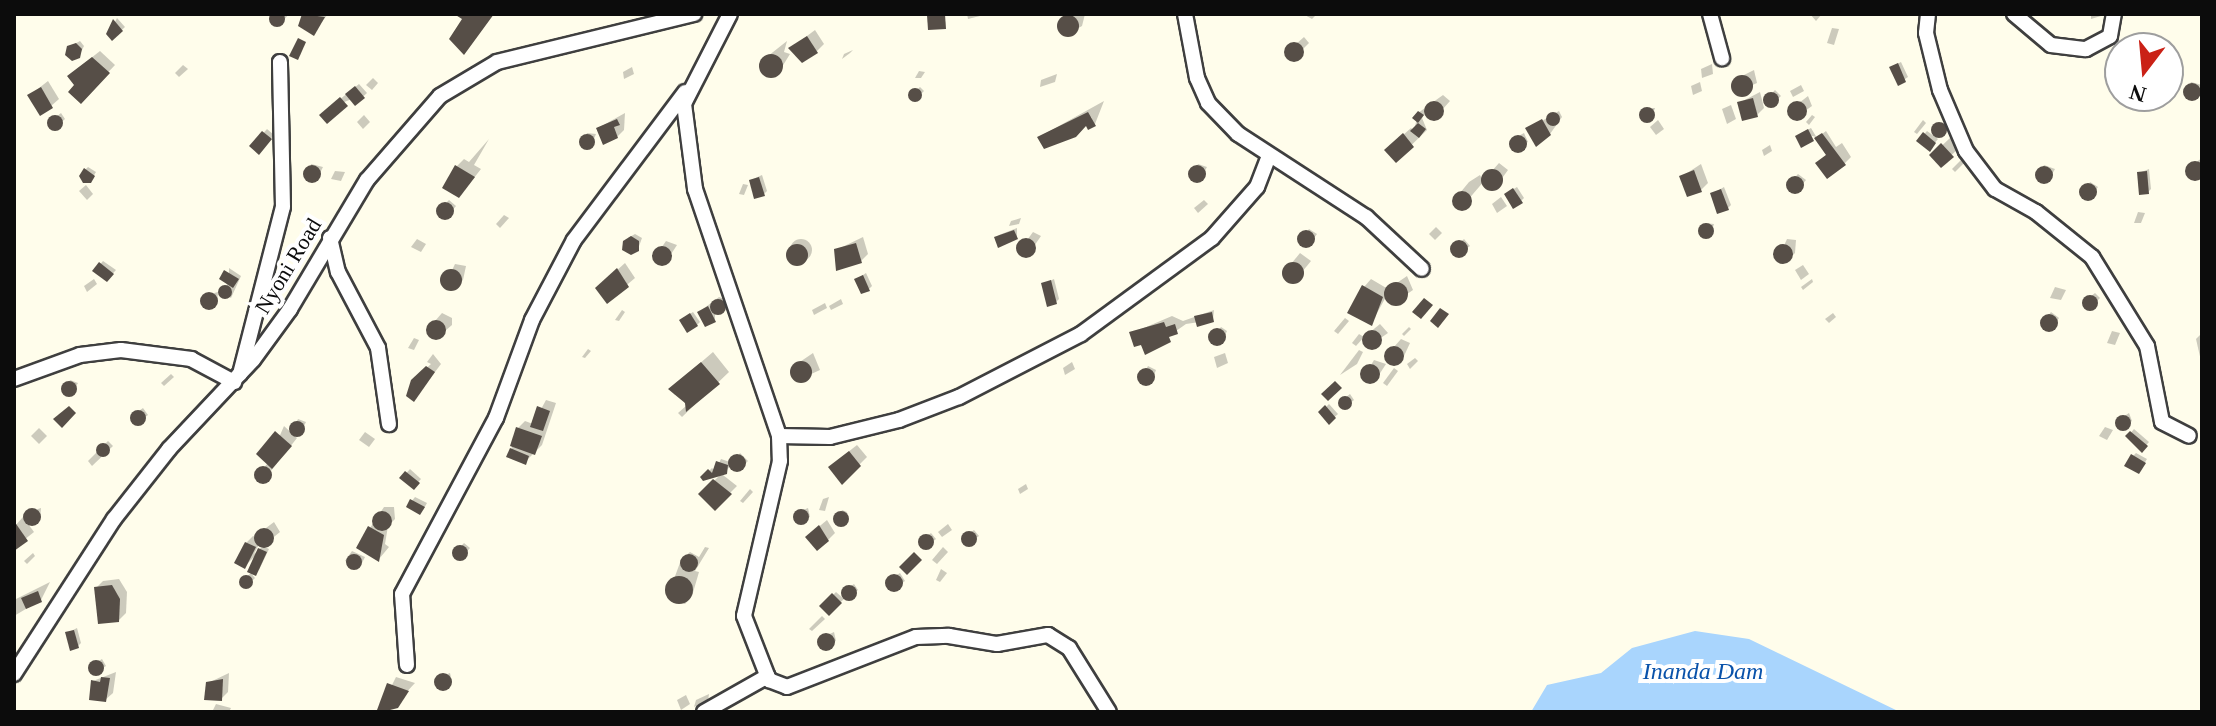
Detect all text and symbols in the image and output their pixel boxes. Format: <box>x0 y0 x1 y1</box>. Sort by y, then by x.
north arrow <box>2104 32 2184 112</box>
text: N <box>2127 79 2149 108</box>
street label: Nyoni Road <box>249 213 327 319</box>
water label: Inanda Dam <box>1643 658 1763 686</box>

